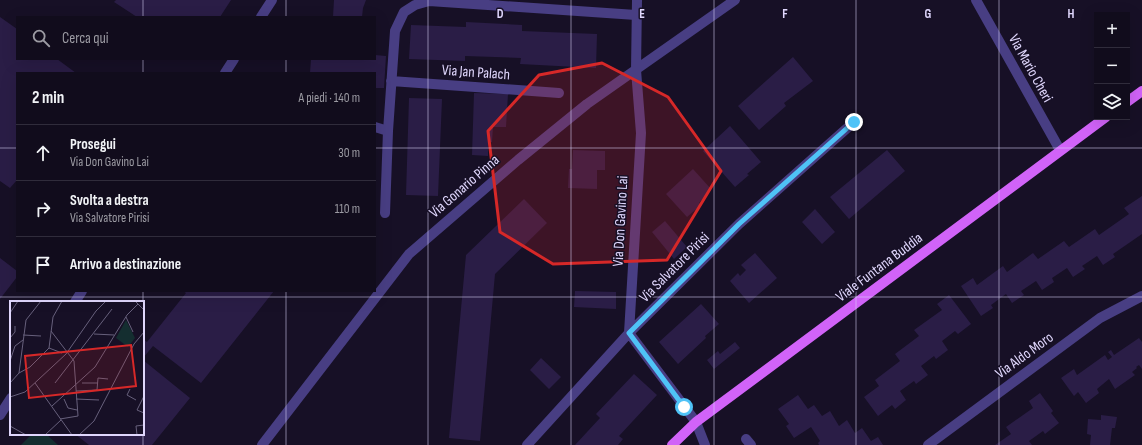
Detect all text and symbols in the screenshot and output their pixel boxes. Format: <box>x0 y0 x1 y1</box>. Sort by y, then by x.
text: D <box>497 6 504 22</box>
text: E <box>639 6 645 22</box>
text: F <box>782 6 788 22</box>
text: G <box>925 6 932 22</box>
text: H <box>1068 6 1075 22</box>
map controls <box>1094 12 1130 120</box>
button: + <box>1094 12 1130 48</box>
search box <box>16 16 376 60</box>
icon: search <box>30 27 52 49</box>
text: Cerca qui <box>62 29 109 48</box>
street label: Via Mario Cheri <box>1004 31 1057 106</box>
button: − <box>1094 48 1130 84</box>
street label: Via Jan Palach <box>441 61 511 84</box>
button: layers <box>1094 84 1130 120</box>
text: 2 min <box>32 88 64 108</box>
text: A piedi · 140 m <box>299 90 360 106</box>
route end <box>845 113 863 131</box>
text: Prosegui <box>70 135 116 154</box>
icon: ahead <box>32 142 54 164</box>
text: 30 m <box>338 145 360 161</box>
street label: Via Gonario Pinna <box>425 150 504 222</box>
text: Via Don Gavino Lai <box>70 154 149 170</box>
street label: Via Don Gavino Lai <box>609 175 632 267</box>
text: Svolta a destra <box>70 191 149 210</box>
icon: right <box>32 198 54 220</box>
text: 110 m <box>335 201 360 217</box>
text: Via Salvatore Pirisi <box>70 210 149 226</box>
street label: Via Salvatore Pirisi <box>635 228 714 306</box>
street label: Viale Funtana Buddia <box>832 228 927 306</box>
icon: arrive <box>32 254 54 276</box>
text: Arrivo a destinazione <box>70 255 181 274</box>
inset map <box>10 301 144 435</box>
street label: Via Aldo Moro <box>991 328 1057 383</box>
route start <box>675 398 693 416</box>

